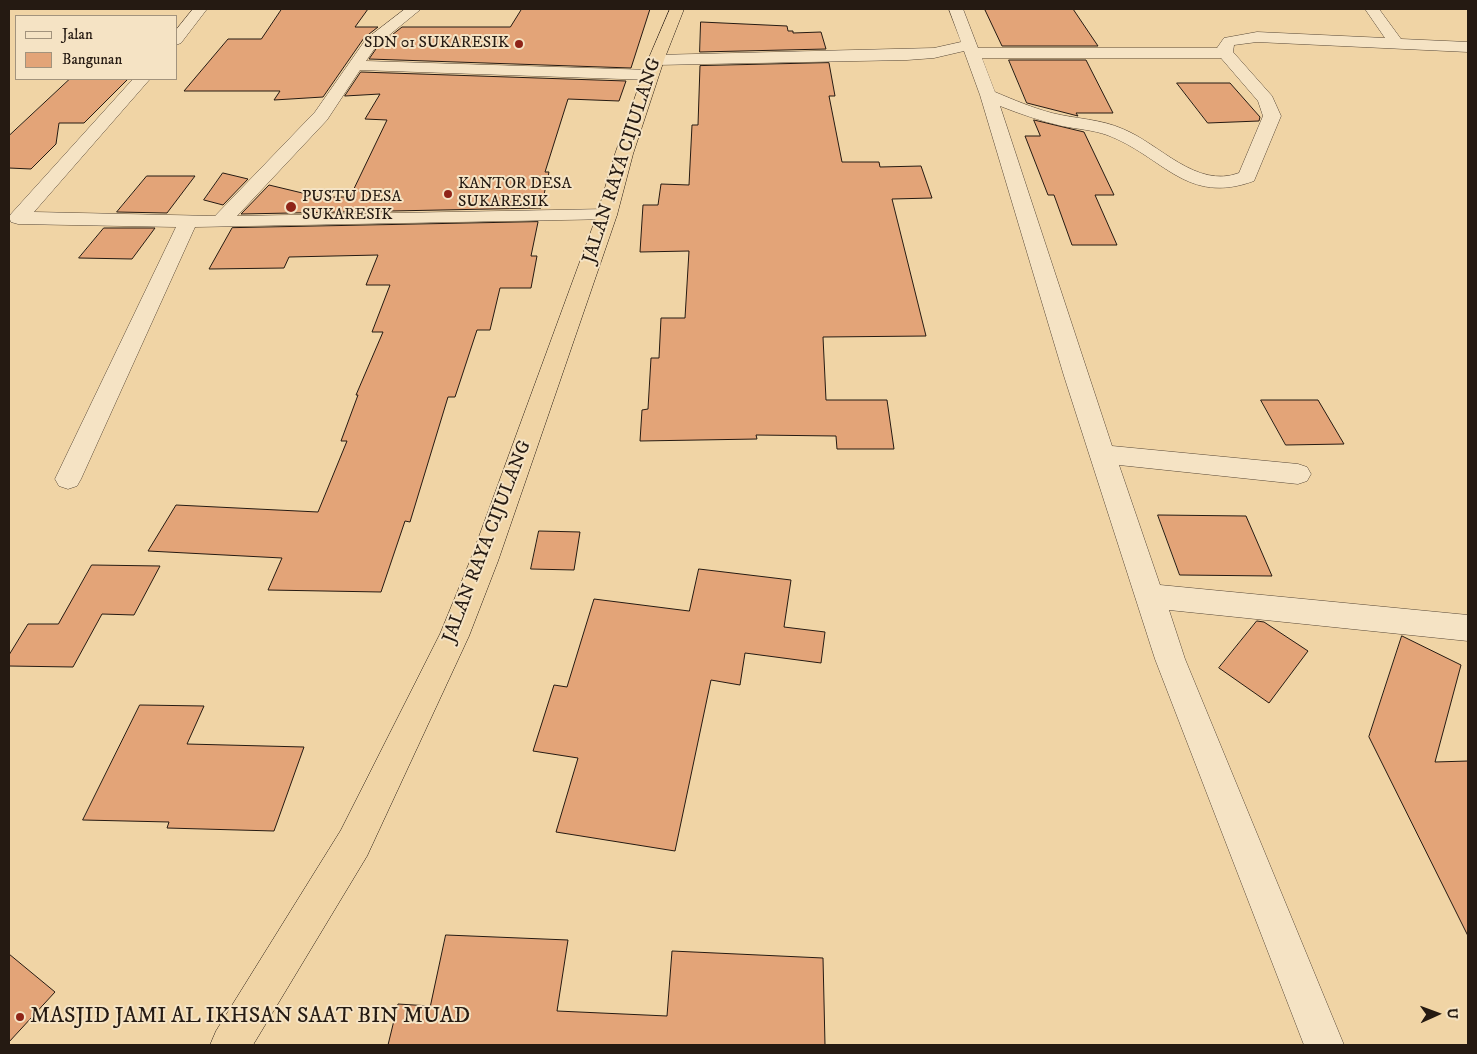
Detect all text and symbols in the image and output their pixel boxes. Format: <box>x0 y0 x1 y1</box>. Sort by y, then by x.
legend <box>15 15 178 80</box>
text: Jalan <box>62 25 93 44</box>
place label: SDN 01 SUKARESIK <box>364 34 509 54</box>
marker: SDN 01 SUKARESIK <box>513 38 525 50</box>
text: Bangunan <box>62 50 122 69</box>
street label: JALAN RAYA CIJULANG <box>579 55 667 267</box>
place label: KANTOR DESA SUKARESIK <box>458 175 572 213</box>
place label: PUSTU DESA SUKARESIK <box>302 188 402 226</box>
marker: KANTOR DESA SUKARESIK <box>442 188 454 200</box>
marker: PUSTU DESA SUKARESIK <box>284 200 298 214</box>
street label: JALAN RAYA CIJULANG <box>439 438 537 646</box>
north arrow <box>1412 989 1462 1039</box>
place label: MASJID JAMI AL IKHSAN SAAT BIN MUAD <box>30 1004 470 1030</box>
text: U <box>1443 1008 1461 1019</box>
marker: MASJID JAMI AL IKHSAN SAAT BIN MUAD <box>14 1011 26 1023</box>

